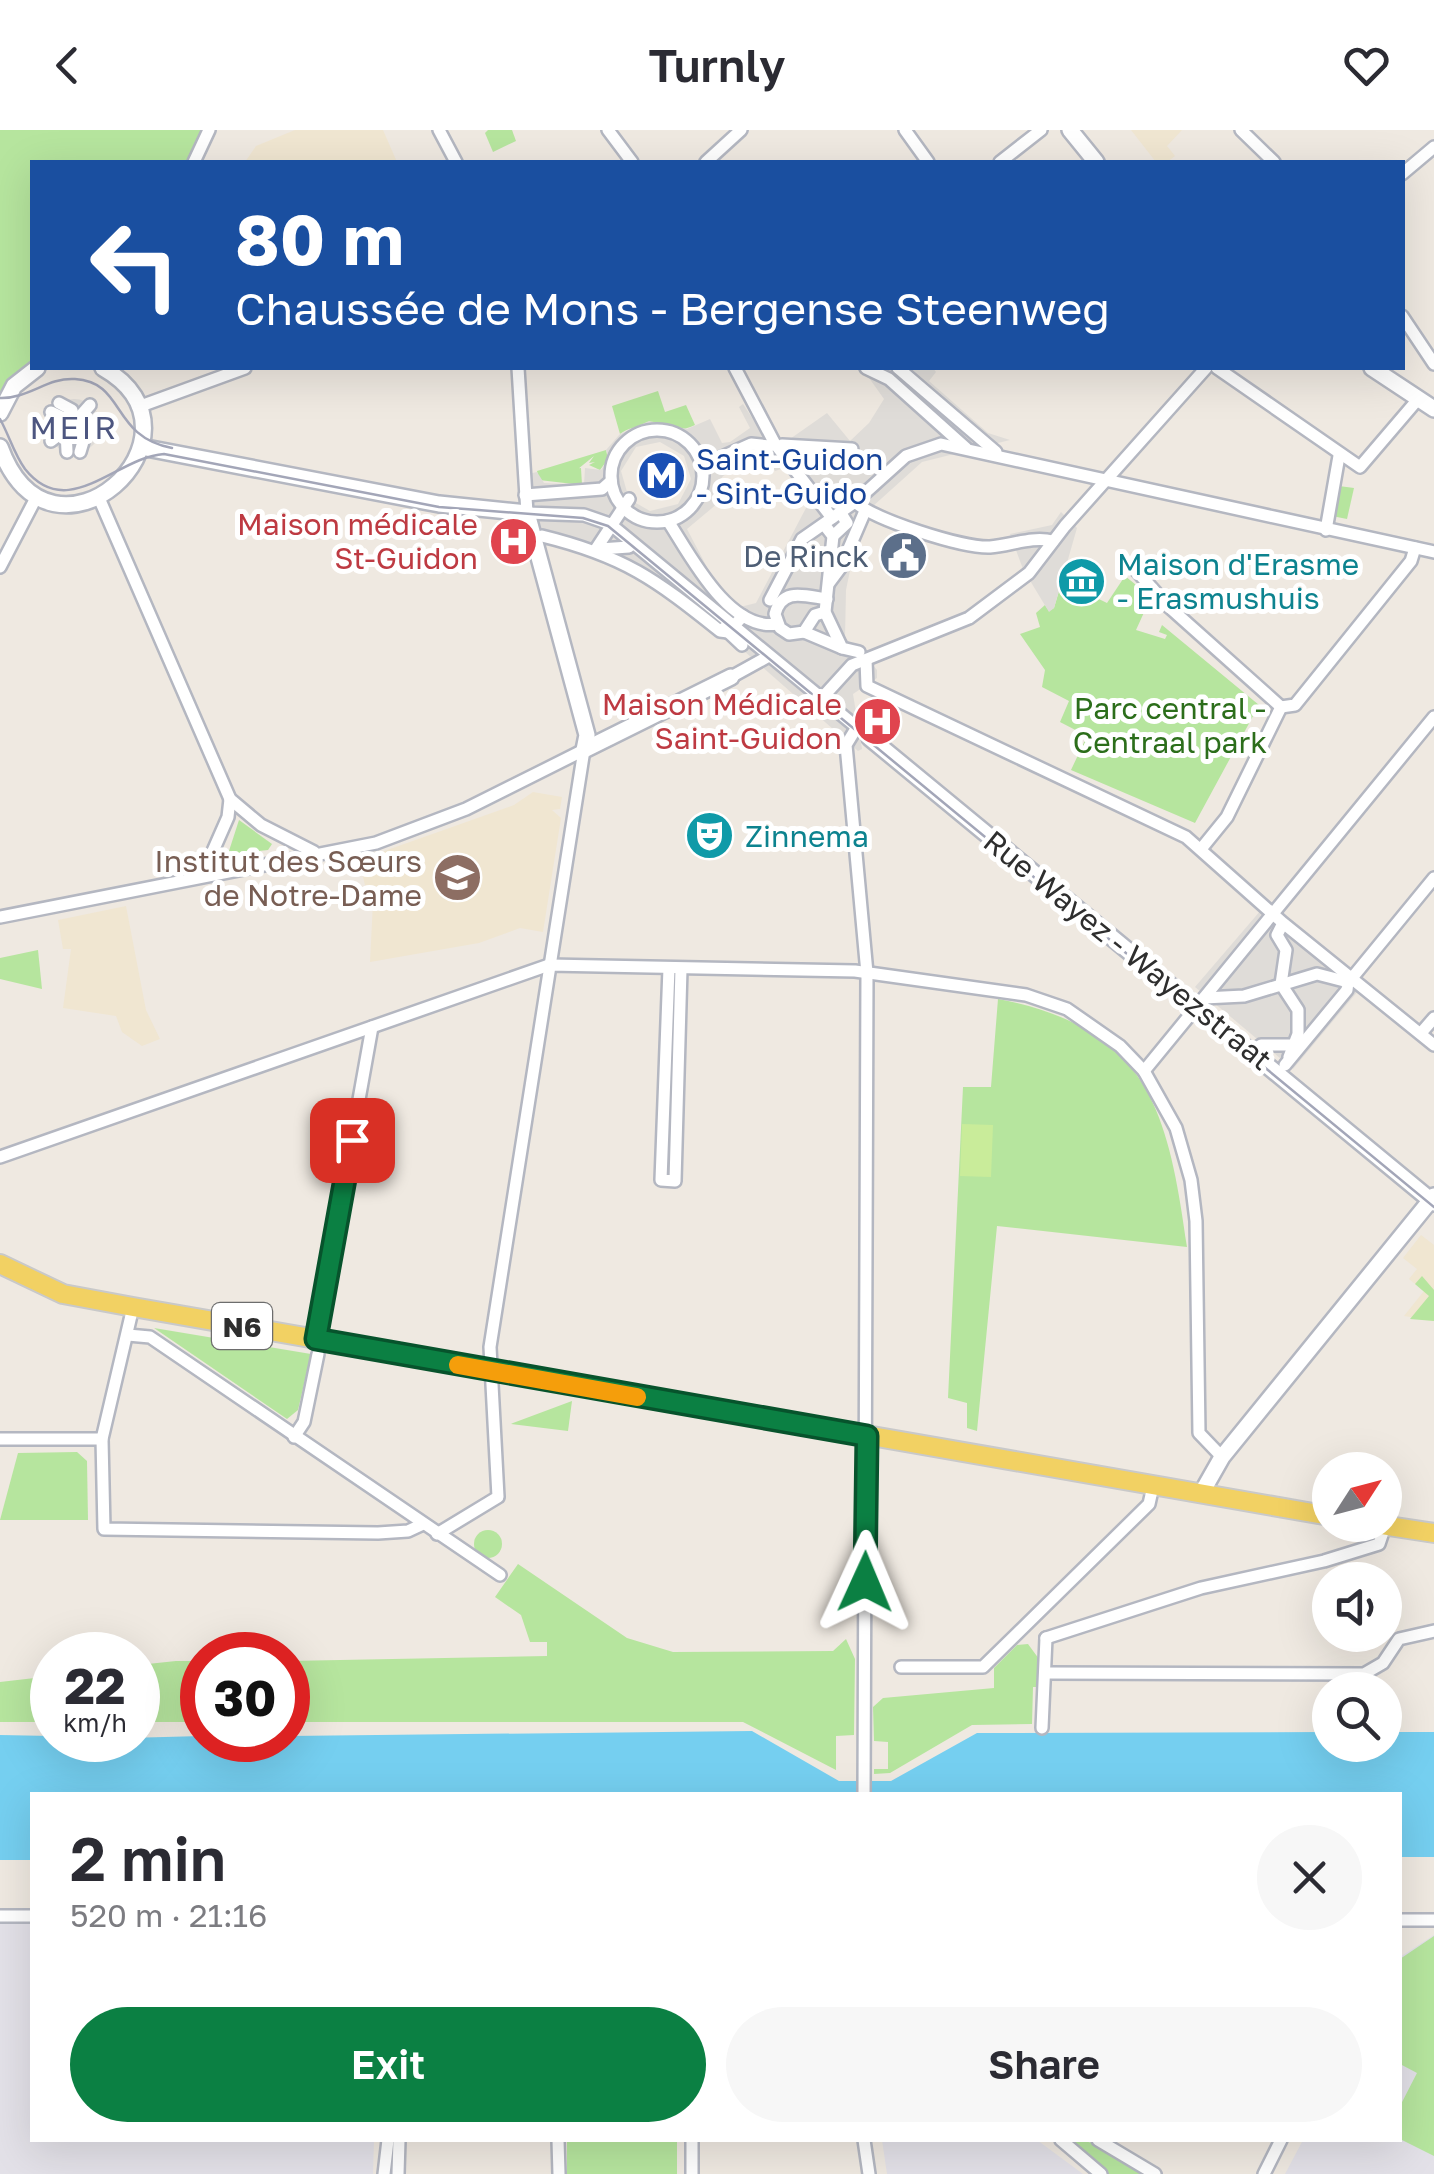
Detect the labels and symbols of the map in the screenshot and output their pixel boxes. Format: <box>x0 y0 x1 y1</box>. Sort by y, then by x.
district label: MEIR <box>30 408 118 446</box>
place label: Saint-Guidon - Sint-Guido <box>696 441 883 511</box>
metro station icon: Saint-Guidon - Sint-Guido <box>635 450 687 502</box>
place label: Maison médicale St-Guidon <box>237 506 478 576</box>
hospital icon: Maison médicale St-Guidon <box>487 515 539 567</box>
public building icon: De Rinck <box>878 530 930 582</box>
place label: De Rinck <box>743 538 869 574</box>
place label: Maison d'Erasme - Erasmushuis <box>1117 546 1359 616</box>
museum icon: Maison d'Erasme - Erasmushuis <box>1056 555 1108 607</box>
place label: Maison Médicale Saint-Guidon <box>602 686 842 756</box>
park label: Parc central - Centraal park <box>1073 690 1267 760</box>
hospital icon: Maison Médicale Saint-Guidon <box>851 695 903 747</box>
theatre icon: Zinnema <box>684 810 736 862</box>
place label: Zinnema <box>745 818 869 854</box>
street label: Rue Wayez - Wayezstraat <box>977 823 1279 1077</box>
place label: Institut des Sœurs de Notre-Dame <box>154 843 422 913</box>
school or university icon: Institut des Sœurs de Notre-Dame <box>431 852 483 904</box>
pin <box>310 1098 395 1183</box>
road number: N6 <box>212 1303 272 1349</box>
north arrow <box>1312 1452 1402 1542</box>
position arrow <box>813 1530 917 1634</box>
speed limit sign: 30 <box>180 1632 310 1762</box>

